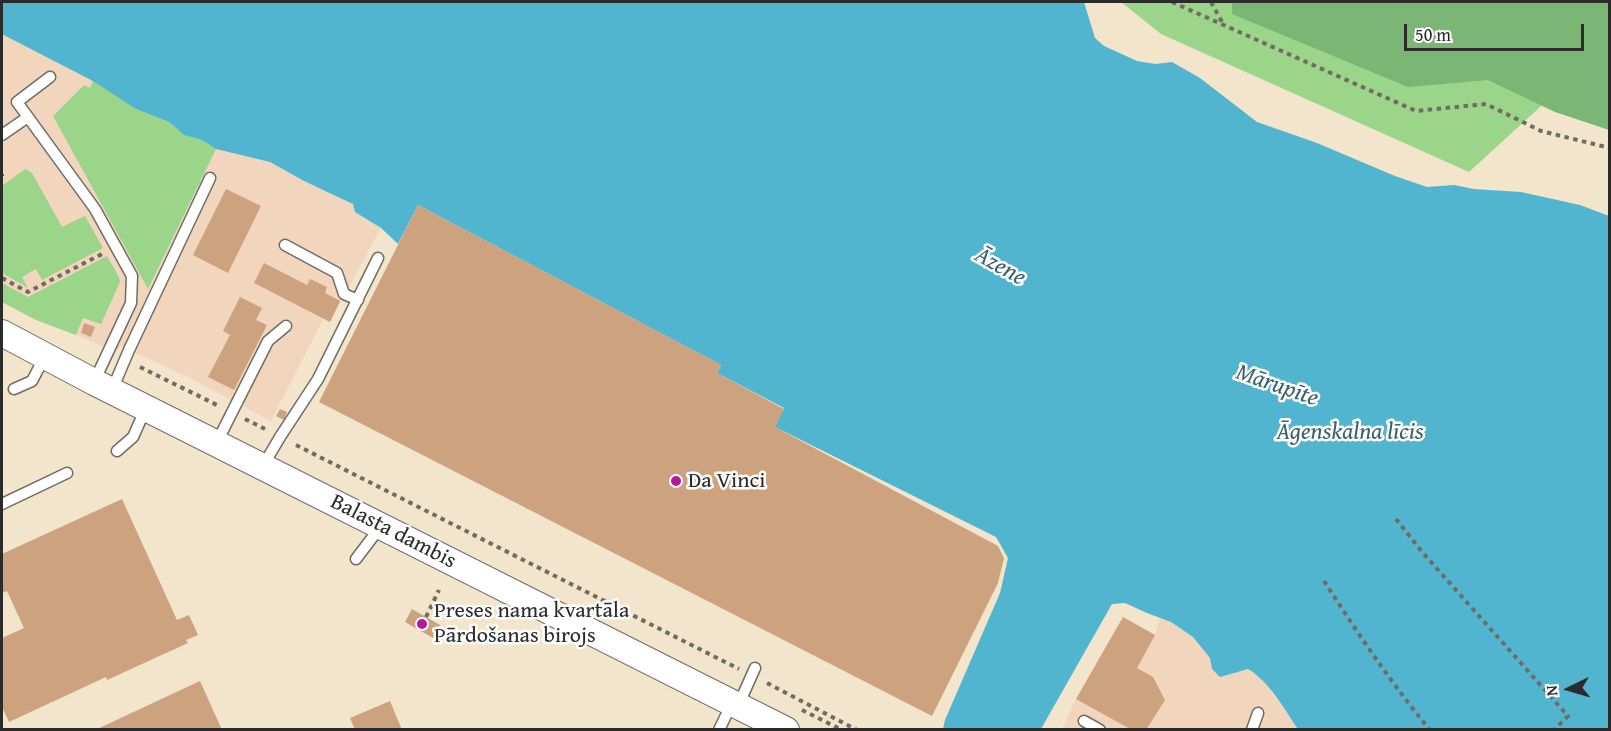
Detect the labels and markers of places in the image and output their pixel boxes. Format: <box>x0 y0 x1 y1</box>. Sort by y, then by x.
place label: Da Vinci <box>688 468 765 494</box>
marker: Da Vinci <box>669 474 683 488</box>
place label: Preses nama kvartāla Pārdošanas birojs <box>434 598 629 650</box>
marker: Preses nama kvartāla Pārdošanas birojs <box>415 617 429 631</box>

